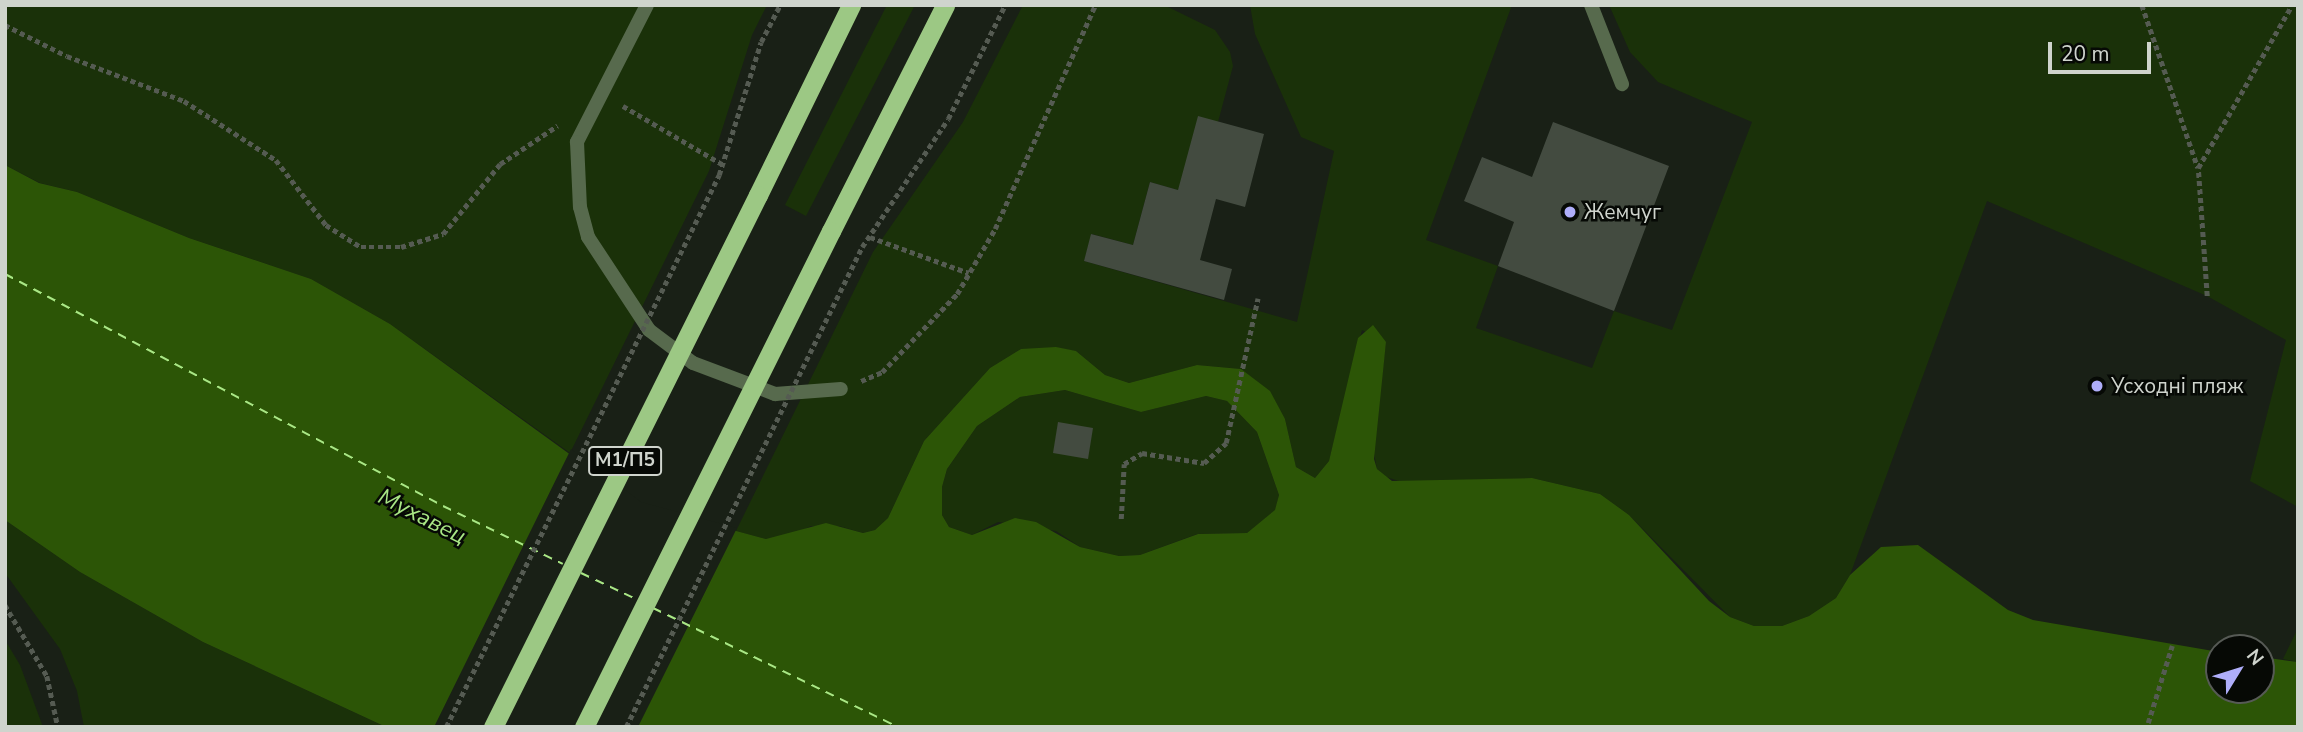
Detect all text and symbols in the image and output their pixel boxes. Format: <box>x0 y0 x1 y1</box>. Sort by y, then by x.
scale bar <box>2051 28 2154 72</box>
text: 20 m <box>2061 40 2110 68</box>
place label: Жемчуг <box>1584 199 1661 225</box>
marker: Жемчуг <box>1562 204 1578 220</box>
place label: Усходні пляж <box>2111 373 2243 399</box>
marker: Усходні пляж <box>2089 378 2105 394</box>
road number: М1/П5 <box>586 446 664 476</box>
water label: Мухавец <box>373 483 471 551</box>
north arrow <box>2205 634 2275 704</box>
text: N <box>2240 644 2270 671</box>

